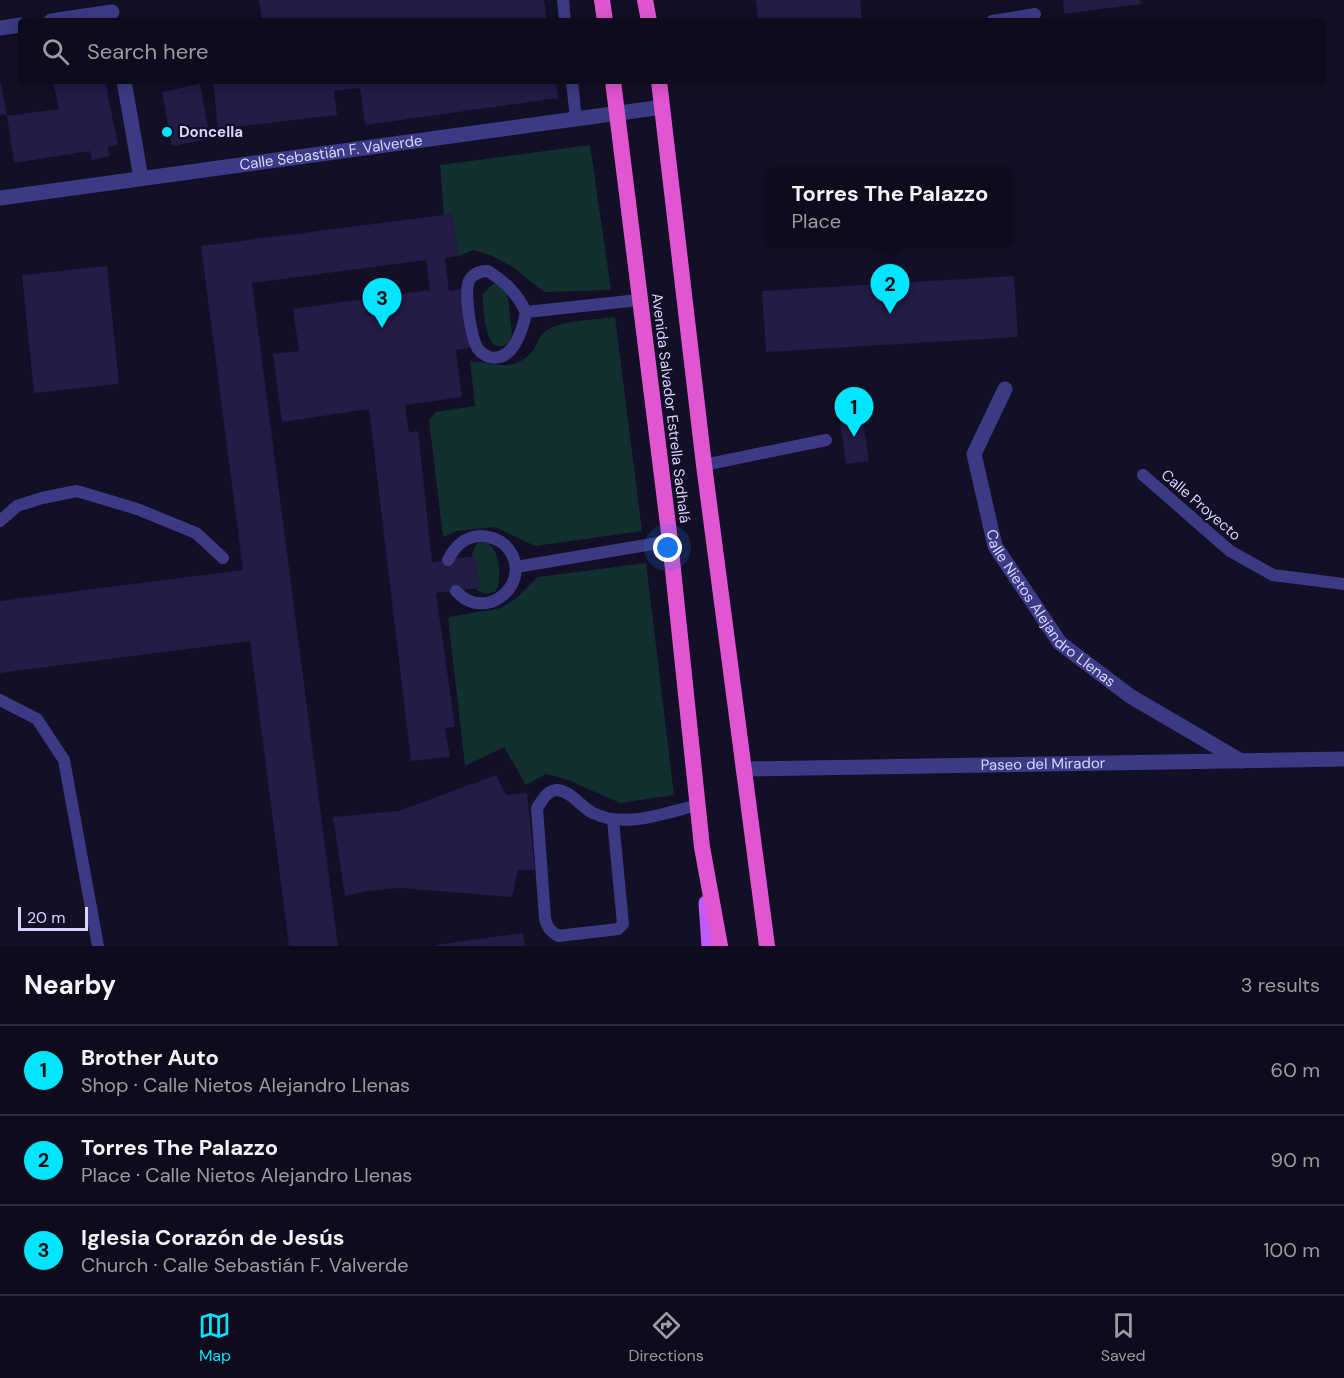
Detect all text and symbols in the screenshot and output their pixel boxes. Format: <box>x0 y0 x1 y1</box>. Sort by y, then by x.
search box <box>18 18 1326 84</box>
icon: search <box>39 35 72 68</box>
text: Search here <box>87 37 208 66</box>
place label: Doncella <box>179 122 243 142</box>
marker: Doncella <box>160 125 174 139</box>
street label: Calle Sebastián F. Valverde <box>238 130 424 175</box>
popup <box>767 167 1013 245</box>
text: Torres The Palazzo <box>791 179 989 208</box>
text: Place <box>791 208 841 234</box>
pin: 2 <box>870 264 910 314</box>
pin: 3 <box>362 278 401 328</box>
street label: Avenida Salvador Estrella Sadhalá <box>647 292 695 524</box>
pin: 1 <box>834 388 874 437</box>
street label: Calle Proyecto <box>1157 465 1245 545</box>
street label: Calle Nietos Alejandro Llenas <box>982 528 1120 691</box>
your location <box>653 533 682 562</box>
street label: Paseo del Mirador <box>980 753 1106 775</box>
scale bar <box>18 904 88 932</box>
text: 20 m <box>27 907 66 928</box>
text: Nearby <box>24 968 116 1002</box>
text: 3 results <box>1241 972 1320 998</box>
text: Brother Auto <box>81 1043 219 1072</box>
text: 1 <box>40 1057 47 1083</box>
text: 60 m <box>1271 1057 1320 1083</box>
text: Shop · Calle Nietos Alejandro Llenas <box>81 1072 410 1098</box>
text: Torres The Palazzo <box>81 1133 278 1162</box>
text: 2 <box>38 1147 49 1173</box>
text: 90 m <box>1271 1147 1320 1173</box>
text: Place · Calle Nietos Alejandro Llenas <box>81 1162 412 1188</box>
text: Iglesia Corazón de Jesús <box>81 1223 344 1252</box>
text: 3 <box>37 1237 50 1263</box>
text: 100 m <box>1263 1237 1320 1263</box>
text: Church · Calle Sebastián F. Valverde <box>81 1252 409 1278</box>
tab: Map <box>198 1309 231 1366</box>
tab: Directions <box>628 1309 704 1366</box>
tab: Saved <box>1101 1309 1146 1366</box>

